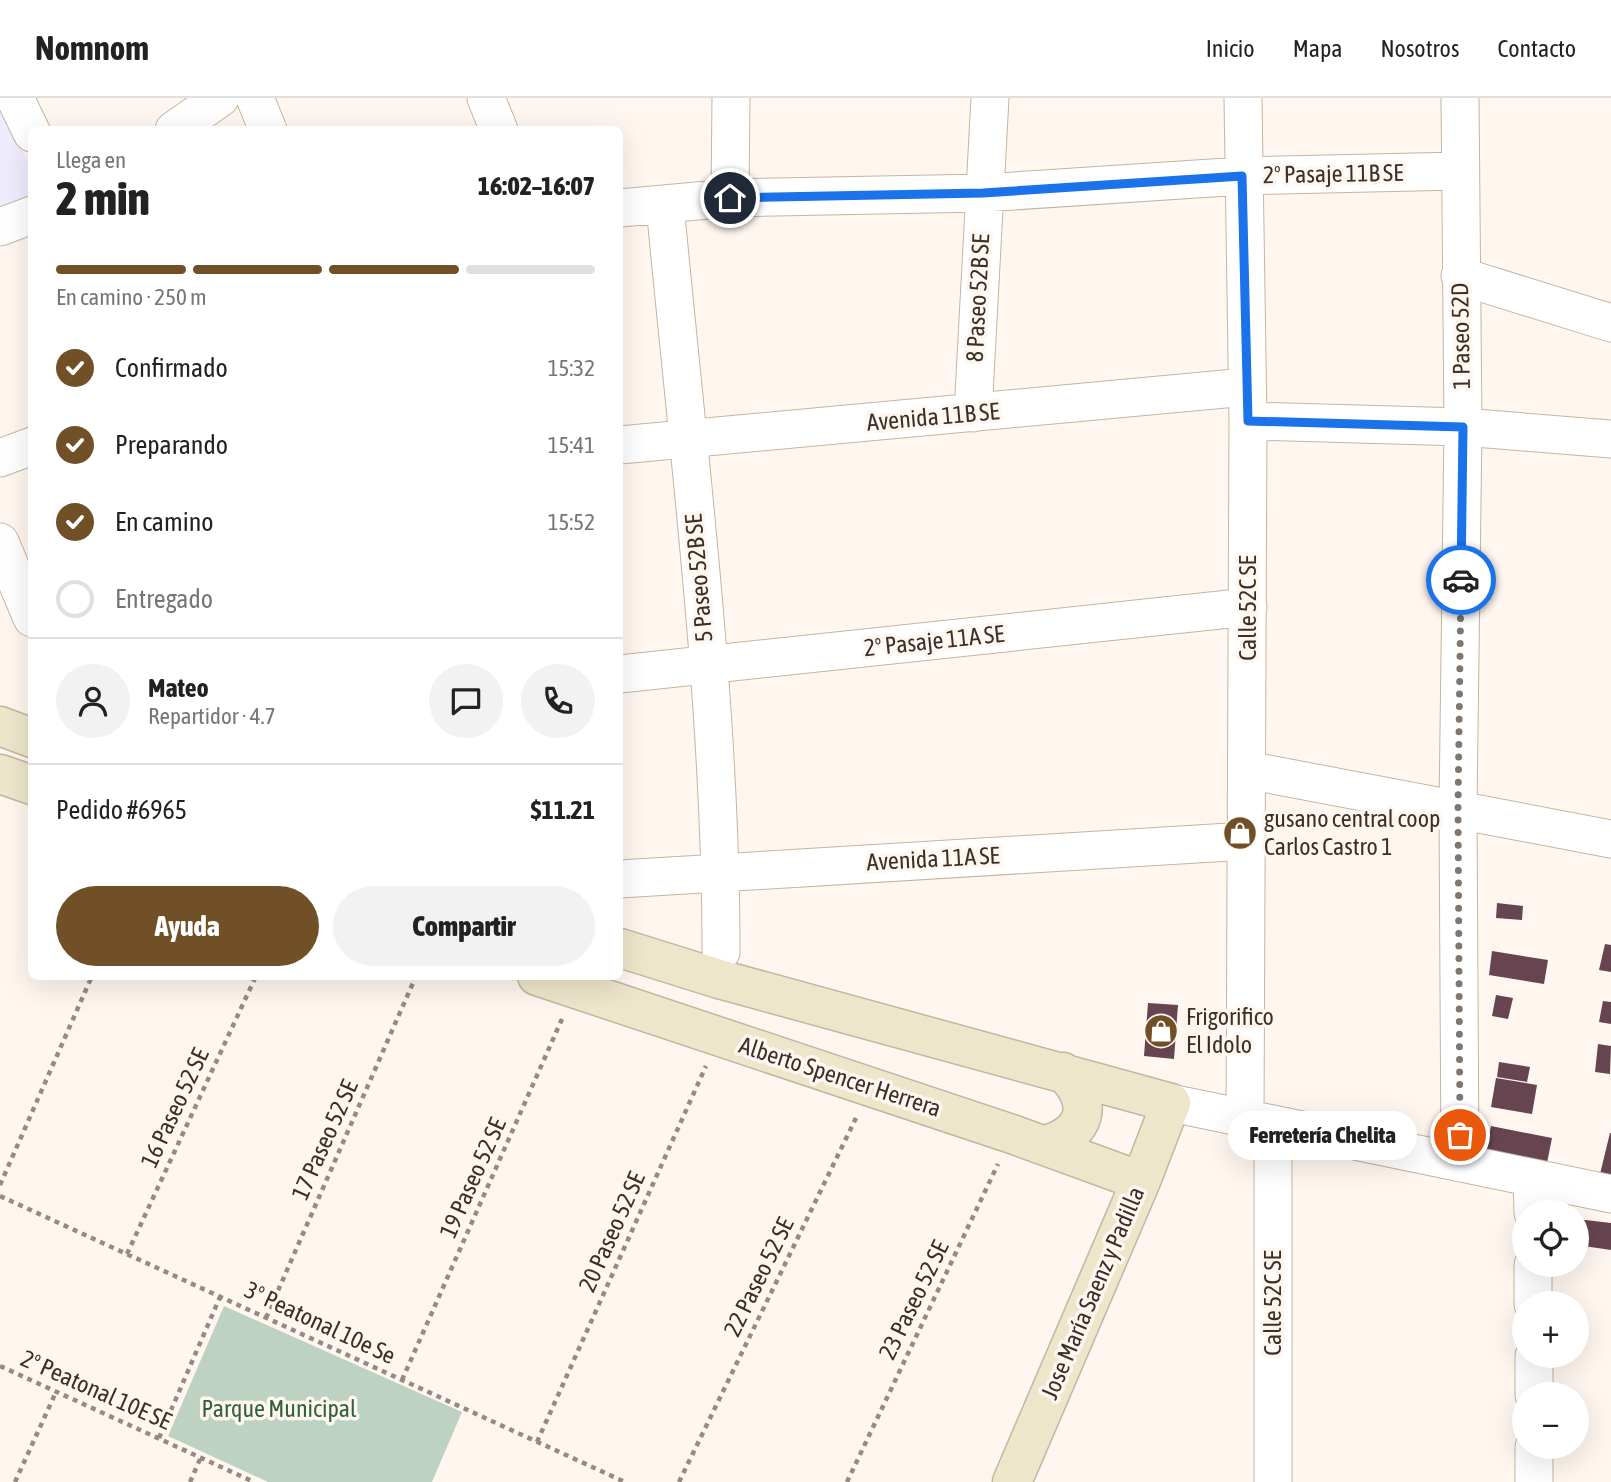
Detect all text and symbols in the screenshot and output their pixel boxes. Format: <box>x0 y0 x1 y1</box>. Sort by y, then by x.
text: Nomnom <box>35 29 149 67</box>
text: Inicio <box>1206 35 1255 62</box>
text: Mapa <box>1293 35 1342 62</box>
text: Nosotros <box>1380 35 1459 62</box>
text: Contacto <box>1497 35 1576 62</box>
text: Llega en <box>56 147 126 173</box>
street label: 2° Pasaje 11B SE <box>1263 159 1403 188</box>
pin <box>700 168 760 228</box>
text: 16:02–16:07 <box>478 171 595 201</box>
text: 2 min <box>56 172 150 225</box>
icon: home <box>711 179 749 217</box>
street label: 8 Paseo 52B SE <box>961 233 994 363</box>
street label: 1 Paseo 52D <box>1446 282 1475 390</box>
text: En camino · 250 m <box>56 284 207 310</box>
icon: check <box>56 349 94 387</box>
text: Confirmado <box>115 353 228 383</box>
text: 15:32 <box>548 355 595 381</box>
street label: Avenida 11B SE <box>866 397 1000 436</box>
icon: check <box>56 426 94 464</box>
text: Preparando <box>115 430 228 460</box>
text: 15:41 <box>548 432 595 458</box>
icon: check <box>56 503 94 541</box>
text: En camino <box>115 507 214 537</box>
text: 15:52 <box>548 509 595 535</box>
street label: 5 Paseo 52B SE <box>679 513 718 643</box>
courier <box>1426 545 1496 615</box>
street label: Calle 52C SE <box>1234 555 1261 661</box>
icon: car <box>1442 561 1480 599</box>
text: Entregado <box>115 584 213 614</box>
street label: 2° Pasaje 11A SE <box>862 620 1005 661</box>
button: person <box>56 664 130 738</box>
button: chat <box>429 664 503 738</box>
button: phone <box>521 664 595 738</box>
text: Mateo <box>148 673 209 703</box>
text: Repartidor · 4.7 <box>148 703 275 729</box>
text: Pedido #6965 <box>56 795 187 825</box>
text: $11.21 <box>531 795 595 825</box>
place label: gusano central coop Carlos Castro 1 <box>1264 805 1440 860</box>
shop icon: gusano central coop Carlos Castro 1 <box>1221 814 1259 852</box>
street label: Avenida 11A SE <box>866 842 1000 875</box>
button: Ayuda <box>56 886 319 966</box>
button: Compartir <box>333 886 595 966</box>
place label: Frigorifico El Idolo <box>1186 1003 1274 1058</box>
shop icon: Frigorifico El Idolo <box>1142 1012 1180 1050</box>
street label: Alberto Spencer Herrera <box>736 1031 944 1122</box>
street label: 16 Paseo 52 SE <box>135 1044 214 1172</box>
street label: 17 Paseo 52 SE <box>286 1076 363 1204</box>
pin <box>1430 1105 1490 1165</box>
callout: Ferretería Chelita <box>1229 1110 1418 1160</box>
street label: 19 Paseo 52 SE <box>434 1114 511 1242</box>
icon: bag <box>1441 1116 1479 1154</box>
text: Ferretería Chelita <box>1249 1122 1396 1148</box>
street label: 20 Paseo 52 SE <box>573 1168 650 1296</box>
street label: Jose María Saenz y Padilla <box>1036 1183 1150 1403</box>
map controls <box>1512 1200 1589 1459</box>
button: locate <box>1512 1200 1589 1277</box>
street label: 22 Paseo 52 SE <box>718 1213 799 1340</box>
street label: 23 Paseo 52 SE <box>873 1236 954 1363</box>
street label: Calle 52C SE <box>1259 1250 1286 1356</box>
street label: 3° Peatonal 10e Se <box>241 1276 400 1369</box>
button: + <box>1512 1291 1589 1368</box>
street label: 2° Peatonal 10E SE <box>17 1344 175 1435</box>
button: − <box>1512 1382 1589 1459</box>
park label: Parque Municipal <box>202 1395 357 1422</box>

